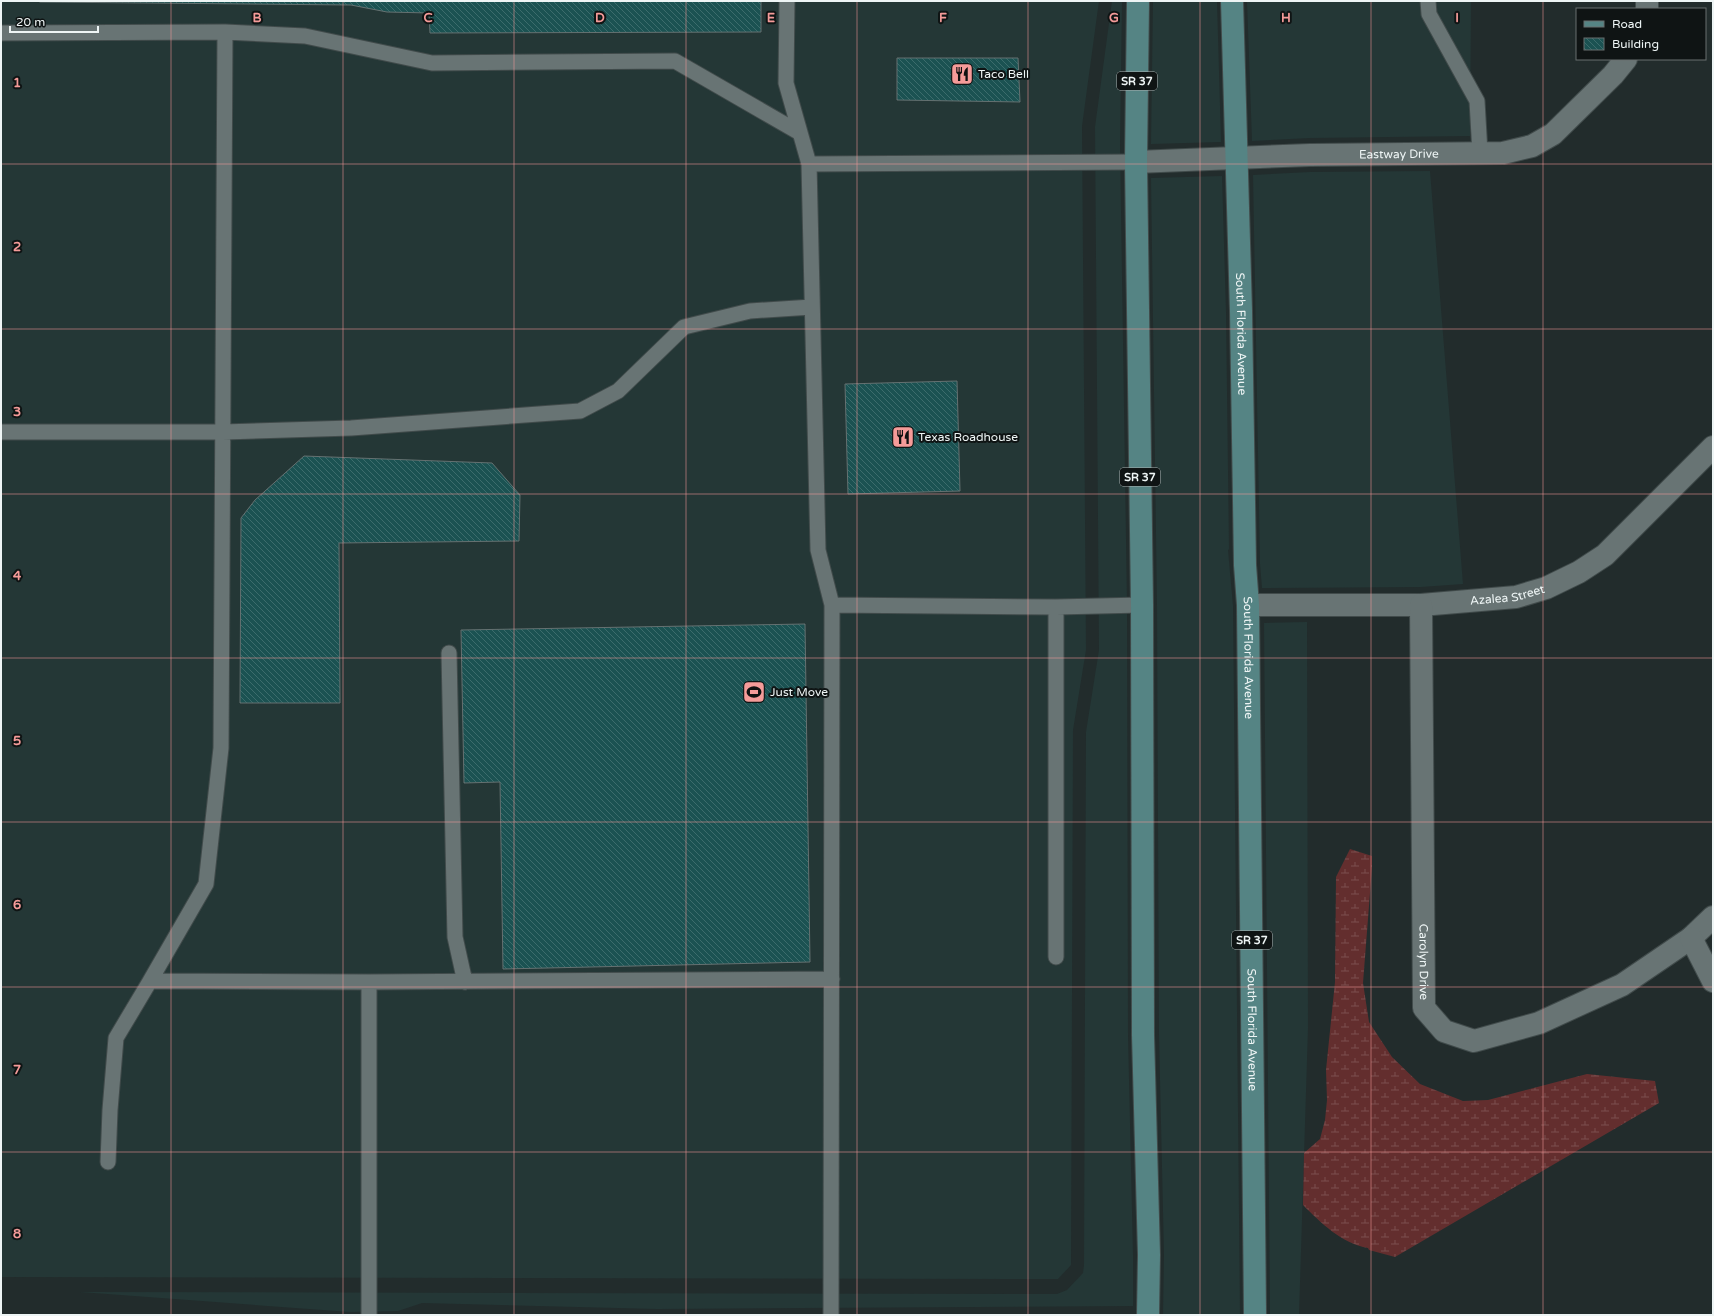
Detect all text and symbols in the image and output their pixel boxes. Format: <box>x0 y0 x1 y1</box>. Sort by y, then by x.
scale bar <box>10 8 98 34</box>
legend <box>1576 8 1706 60</box>
text: B <box>252 10 262 26</box>
text: C <box>423 10 433 26</box>
text: D <box>595 10 605 26</box>
text: E <box>767 10 775 26</box>
text: F <box>939 10 947 26</box>
text: G <box>1109 10 1119 26</box>
text: H <box>1281 10 1291 26</box>
text: I <box>1455 10 1459 26</box>
text: 20 m <box>16 15 45 29</box>
text: Road <box>1612 17 1642 31</box>
text: Building <box>1612 37 1659 51</box>
restaurant icon: Taco Bell <box>949 61 975 87</box>
place label: Taco Bell <box>978 67 1029 81</box>
road number: SR 37 <box>1117 72 1157 90</box>
text: 1 <box>13 75 21 91</box>
street label: Eastway Drive <box>1359 147 1439 161</box>
text: 2 <box>13 239 21 255</box>
street label: South Florida Avenue <box>1233 272 1249 395</box>
text: 3 <box>13 404 21 420</box>
restaurant icon: Texas Roadhouse <box>890 424 916 450</box>
place label: Texas Roadhouse <box>918 430 1018 444</box>
road number: SR 37 <box>1120 468 1160 486</box>
text: 4 <box>13 568 22 584</box>
street label: Azalea Street <box>1469 582 1547 608</box>
street label: South Florida Avenue <box>1240 596 1256 719</box>
sports icon: Just Move <box>741 679 767 705</box>
place label: Just Move <box>770 685 828 699</box>
text: 5 <box>13 733 21 749</box>
text: 6 <box>13 897 21 913</box>
street label: Carolyn Drive <box>1416 924 1431 1000</box>
road number: SR 37 <box>1232 931 1272 949</box>
street label: South Florida Avenue <box>1245 968 1260 1091</box>
text: 7 <box>13 1062 21 1078</box>
text: 8 <box>13 1226 21 1242</box>

